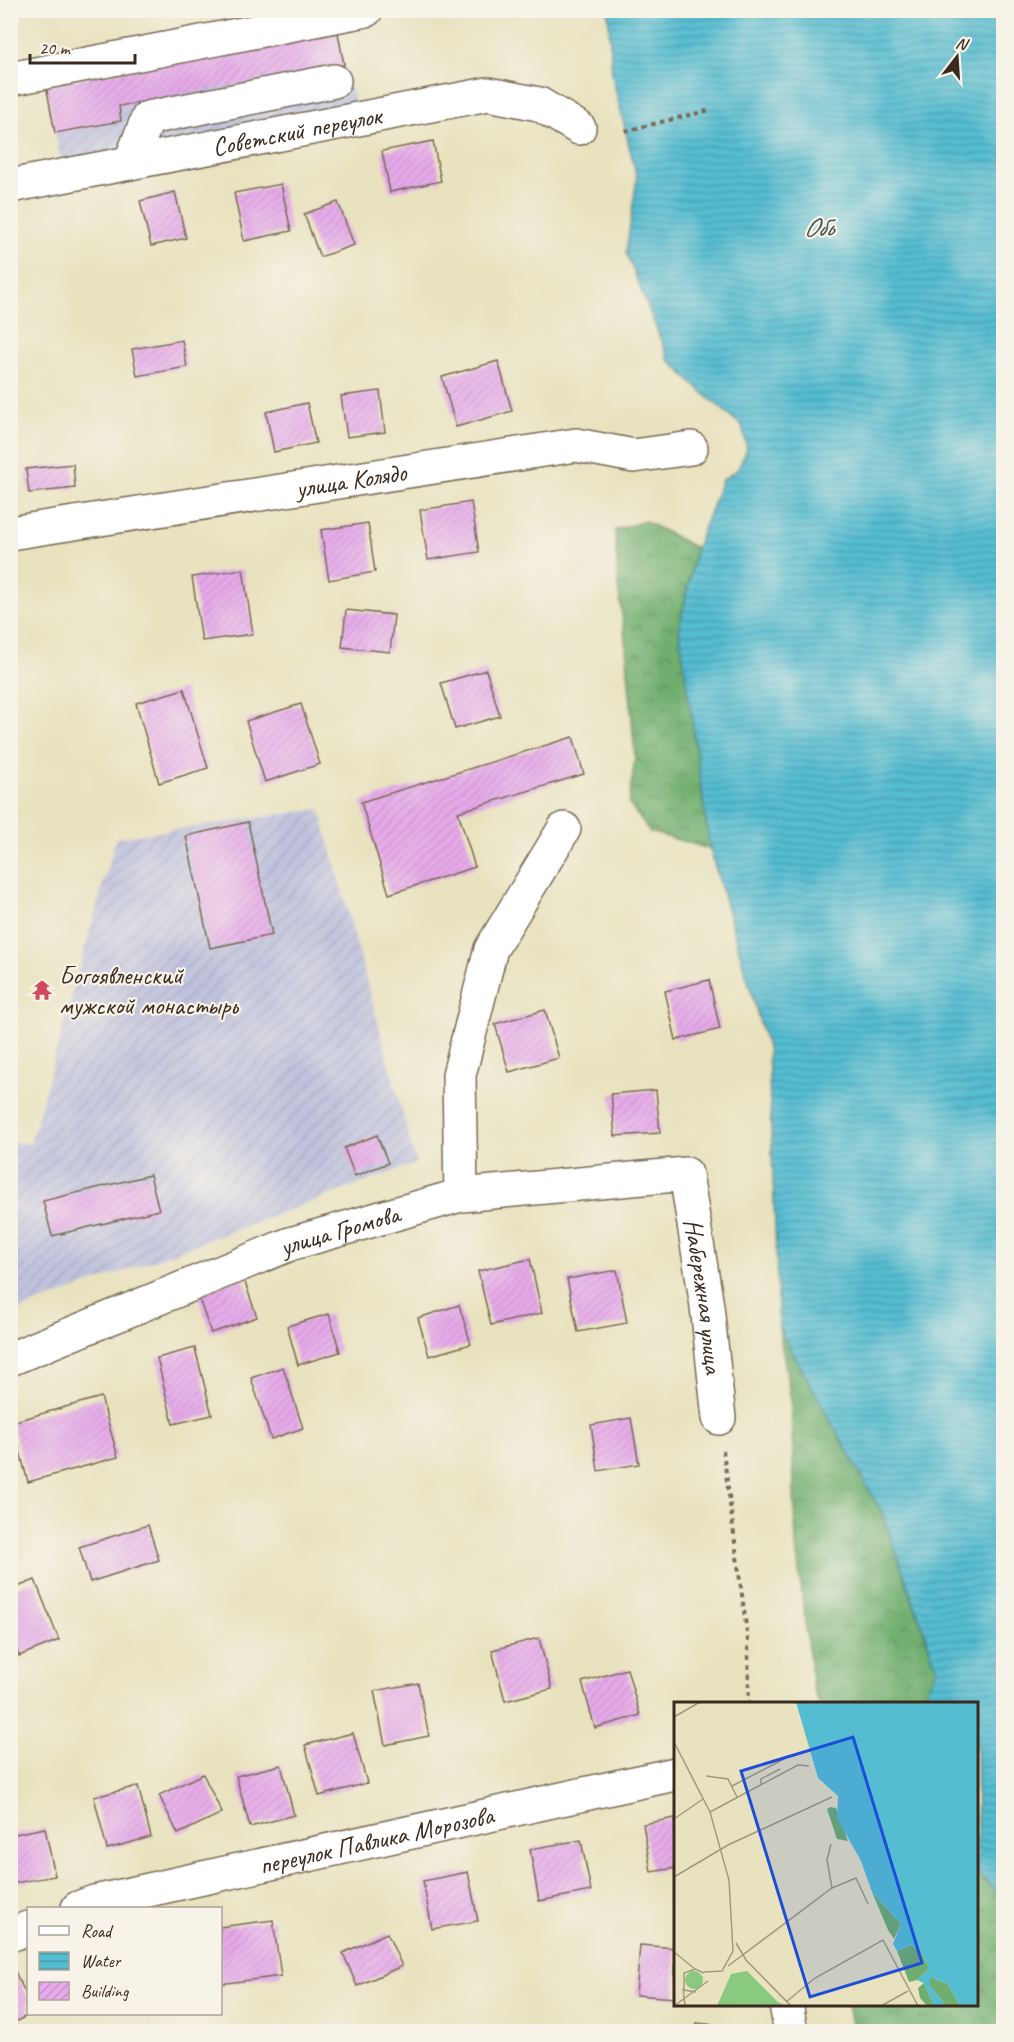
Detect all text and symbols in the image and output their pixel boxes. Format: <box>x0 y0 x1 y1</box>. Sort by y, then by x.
scale bar <box>30 27 135 65</box>
north arrow <box>927 27 987 87</box>
text: N <box>953 33 972 56</box>
text: 20 m <box>39 37 72 59</box>
street label: Советский переулок <box>210 98 386 163</box>
water label: Обь <box>804 210 836 244</box>
street label: улица Колядо <box>291 455 410 505</box>
place label: Богоявленский мужской монастырь <box>59 959 239 1022</box>
temple icon: Богоявленский мужской монастырь <box>30 978 54 1002</box>
street label: улица Громова <box>272 1196 405 1264</box>
street label: Набережная улица <box>677 1216 731 1377</box>
inset map <box>674 1702 978 2006</box>
street label: переулок Павлика Морозова <box>256 1798 498 1882</box>
legend <box>27 1907 222 2015</box>
text: Road <box>81 1920 114 1942</box>
text: Water <box>81 1950 122 1972</box>
text: Building <box>81 1980 130 2002</box>

